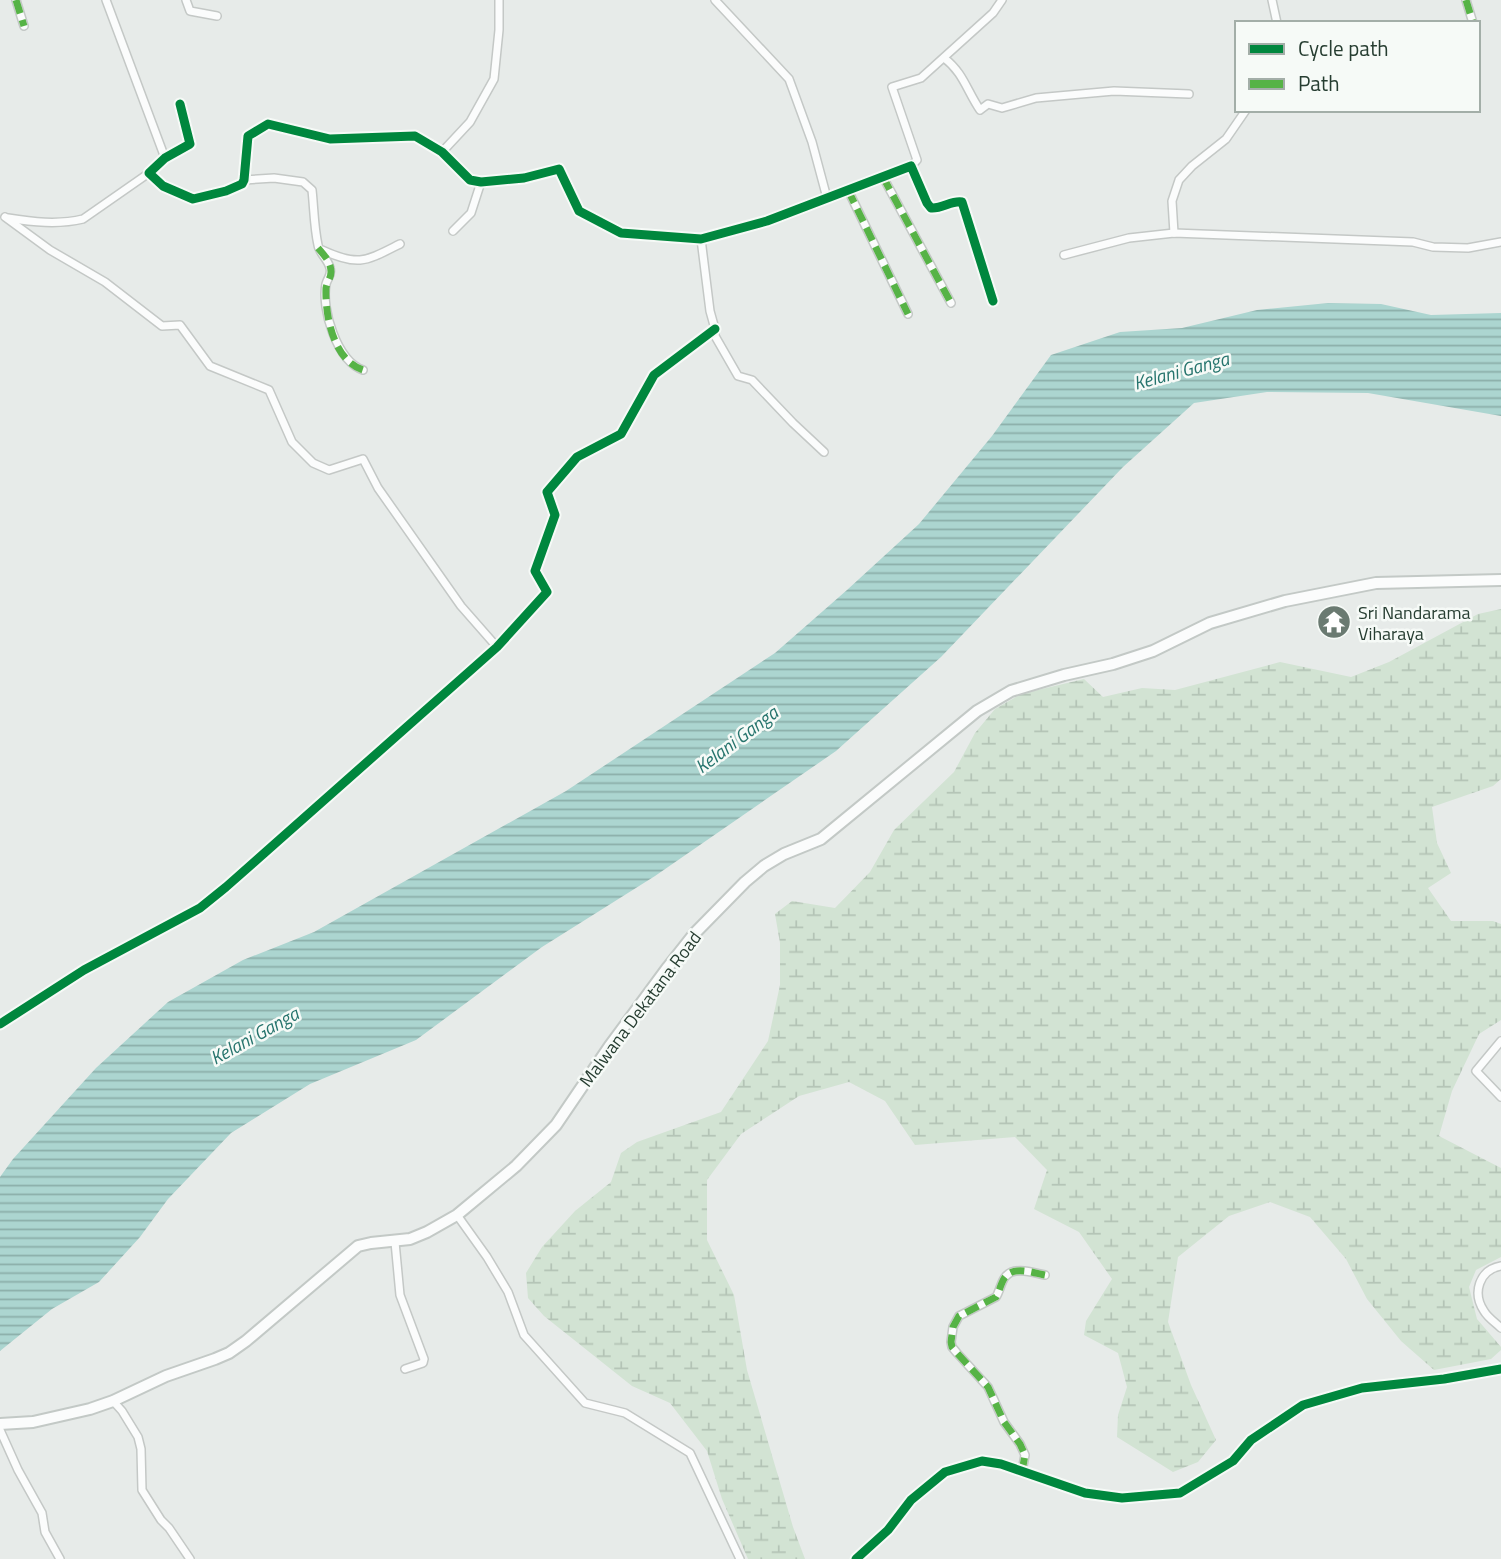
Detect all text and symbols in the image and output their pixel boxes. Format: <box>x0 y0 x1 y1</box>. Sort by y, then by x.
legend <box>1235 21 1480 112</box>
text: Cycle path <box>1298 32 1389 64</box>
text: Path <box>1298 67 1340 99</box>
water label: Kelani Ganga <box>1130 343 1233 397</box>
place label: Sri Nandarama Viharaya <box>1358 599 1471 647</box>
temple icon: Sri Nandarama Viharaya <box>1315 603 1353 641</box>
water label: Kelani Ganga <box>688 697 785 780</box>
street label: Malwana Dekatana Road <box>572 925 708 1093</box>
water label: Kelani Ganga <box>204 998 305 1071</box>

